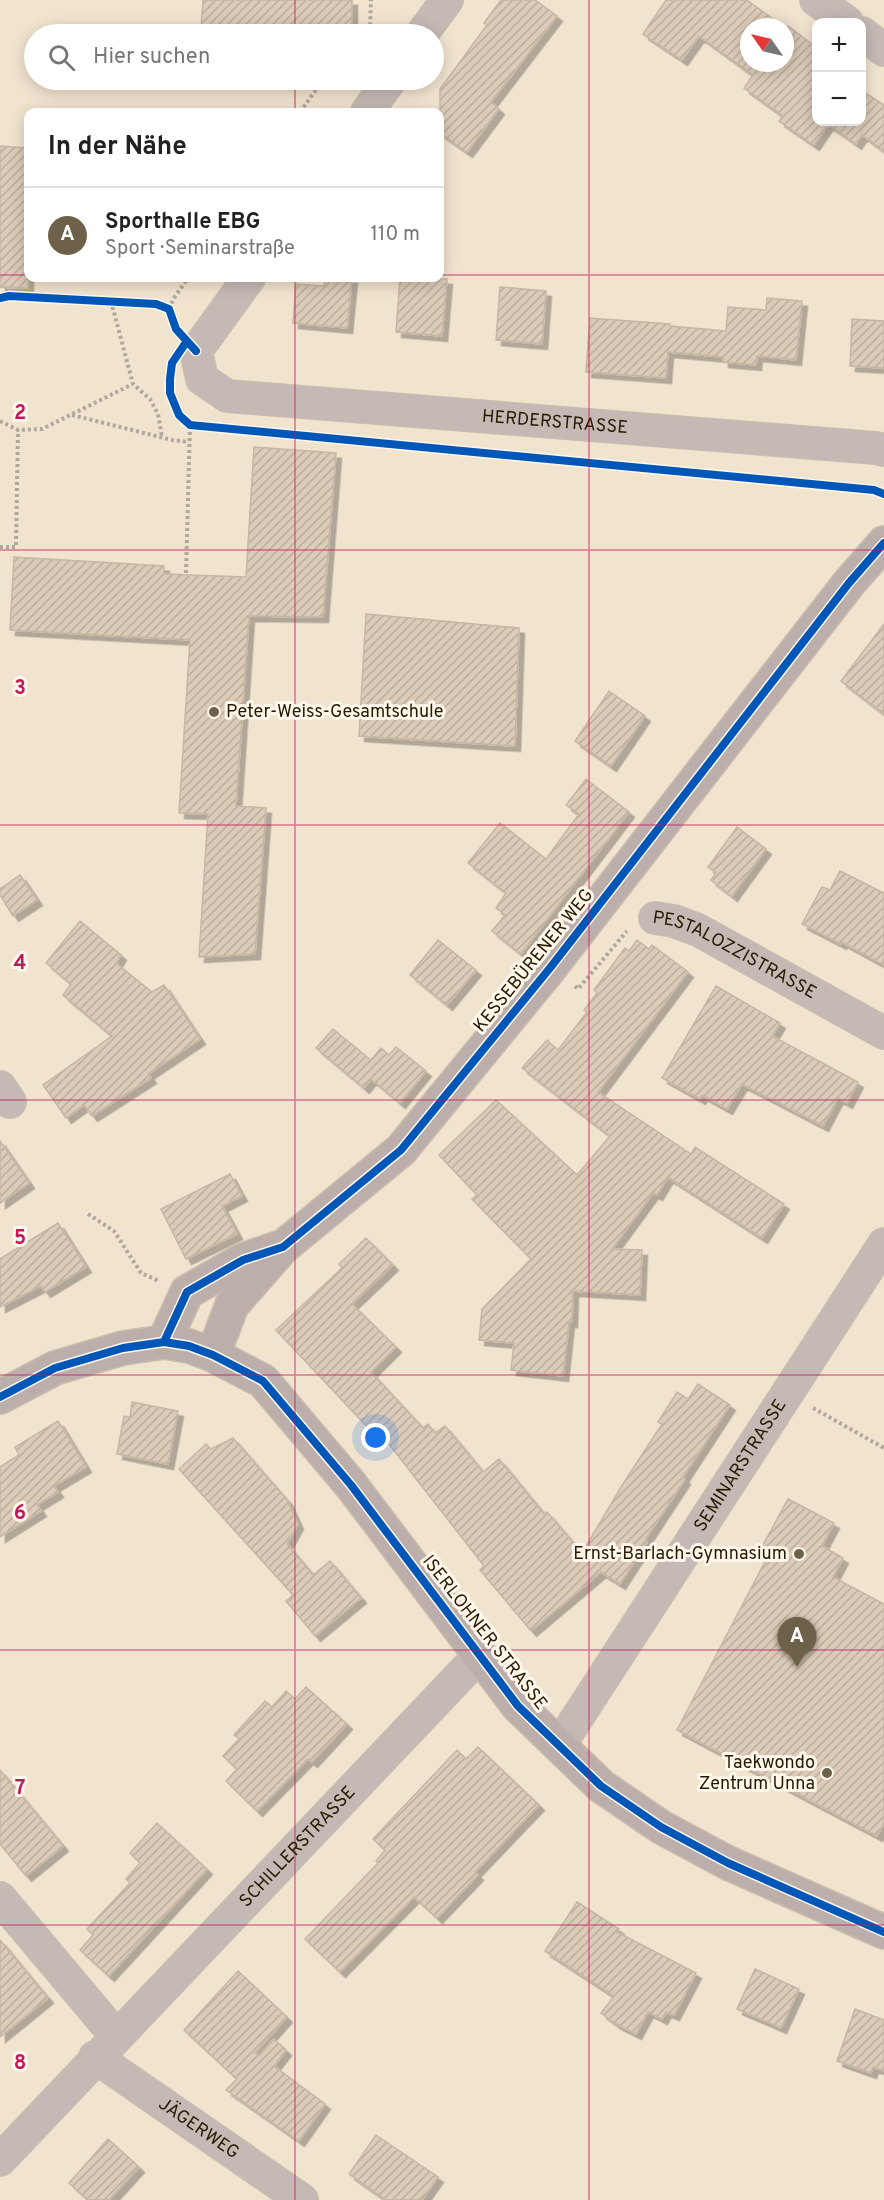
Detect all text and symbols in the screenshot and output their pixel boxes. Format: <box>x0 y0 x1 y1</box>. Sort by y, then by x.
north arrow <box>740 18 794 72</box>
map controls <box>812 18 866 126</box>
button: + <box>812 18 866 72</box>
search box <box>24 24 444 90</box>
icon: search <box>45 41 78 74</box>
text: Hier suchen <box>93 44 210 71</box>
button: − <box>812 72 866 126</box>
text: In der Nähe <box>48 131 187 164</box>
text: Sporthalle EBG <box>105 209 261 236</box>
text: A <box>60 222 75 248</box>
text: 110 m <box>371 222 420 248</box>
text: Sport · Seminarstraße <box>105 236 295 262</box>
text: 2 <box>14 401 26 427</box>
street label: HERDERSTRASSE <box>481 405 629 440</box>
text: 3 <box>14 676 26 702</box>
place label: Peter-Weiss-Gesamtschule <box>226 701 443 724</box>
marker: Peter-Weiss-Gesamtschule <box>207 705 221 719</box>
street label: KESSEBÜRENER WEG <box>467 883 599 1037</box>
street label: PESTALOZZISTRASSE <box>651 906 820 1005</box>
text: 4 <box>14 951 26 977</box>
text: 5 <box>14 1226 26 1252</box>
street label: SEMINARSTRASSE <box>689 1395 792 1536</box>
your location <box>361 1423 390 1452</box>
text: 6 <box>14 1501 26 1527</box>
place label: Ernst-Barlach-Gymnasium <box>573 1543 787 1566</box>
marker: Ernst-Barlach-Gymnasium <box>792 1547 806 1561</box>
street label: ISERLOHNER STRASSE <box>416 1551 552 1715</box>
pin: A <box>778 1618 816 1667</box>
place label: Taekwondo Zentrum Unna <box>699 1752 815 1796</box>
marker: Taekwondo Zentrum Unna <box>820 1766 834 1780</box>
text: 7 <box>15 1776 25 1802</box>
street label: SCHILLERSTRASSE <box>235 1781 361 1912</box>
text: 8 <box>14 2051 26 2077</box>
street label: JÄGERWEG <box>154 2093 243 2165</box>

